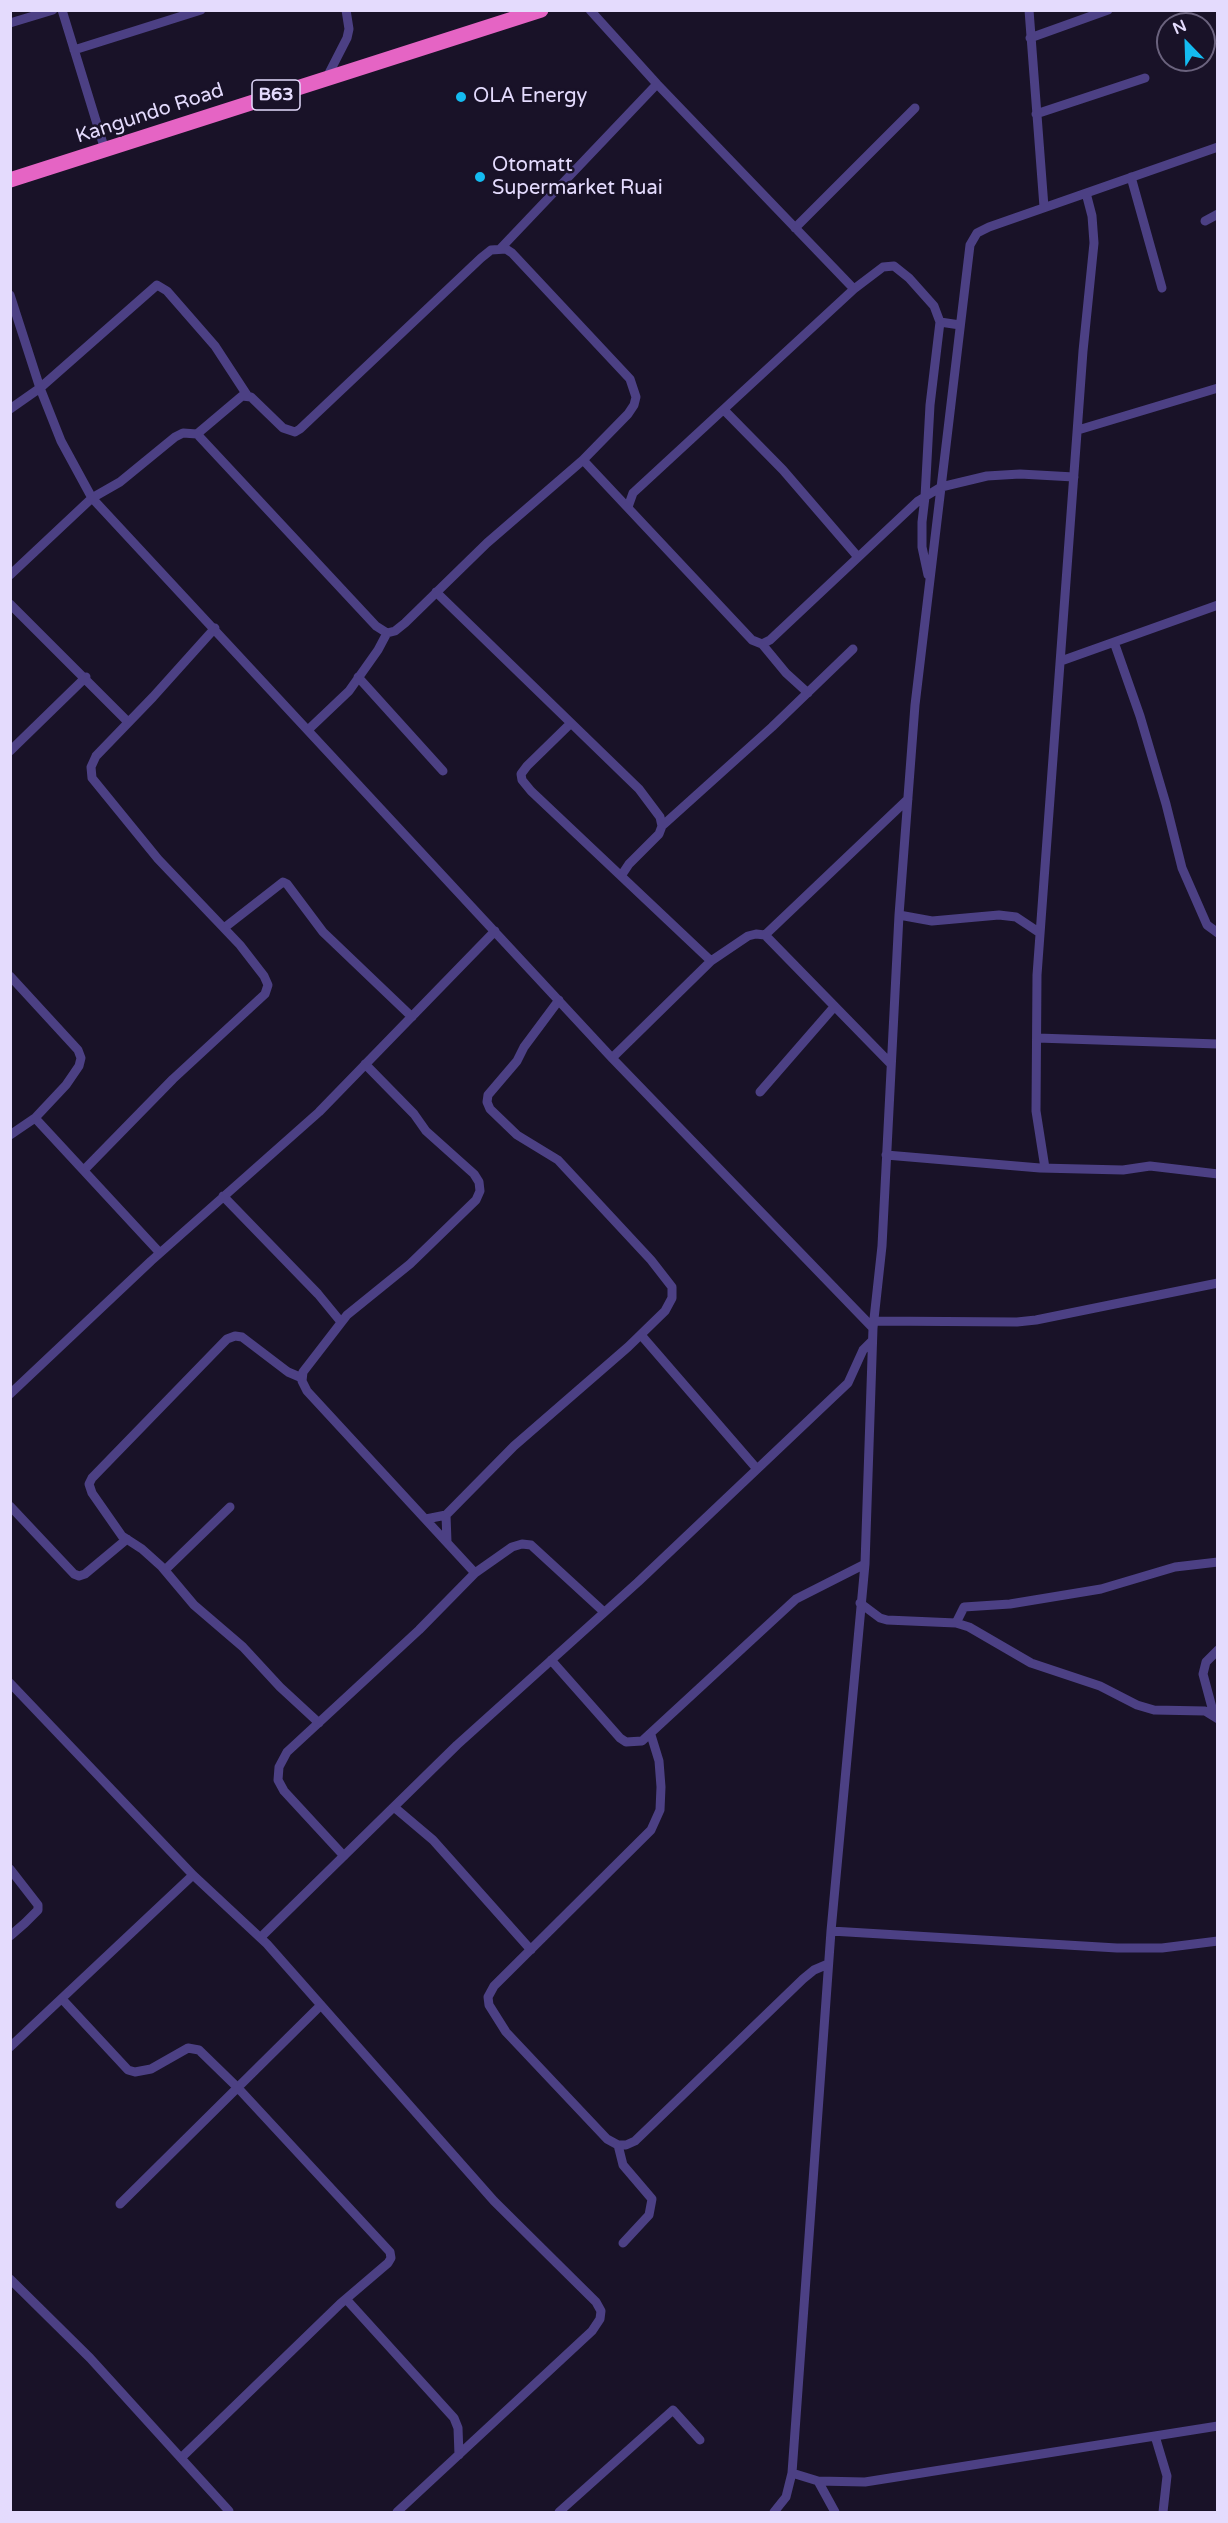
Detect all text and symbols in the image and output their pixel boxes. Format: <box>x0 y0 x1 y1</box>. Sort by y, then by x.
north arrow <box>1156 12 1216 72</box>
text: N <box>1170 16 1190 39</box>
street label: Kangundo Road <box>73 79 227 149</box>
road number: B63 <box>252 80 300 110</box>
place label: OLA Energy <box>473 85 587 109</box>
marker: OLA Energy <box>454 90 468 104</box>
place label: Otomatt Supermarket Ruai <box>492 154 663 201</box>
marker: Otomatt Supermarket Ruai <box>473 170 487 184</box>

